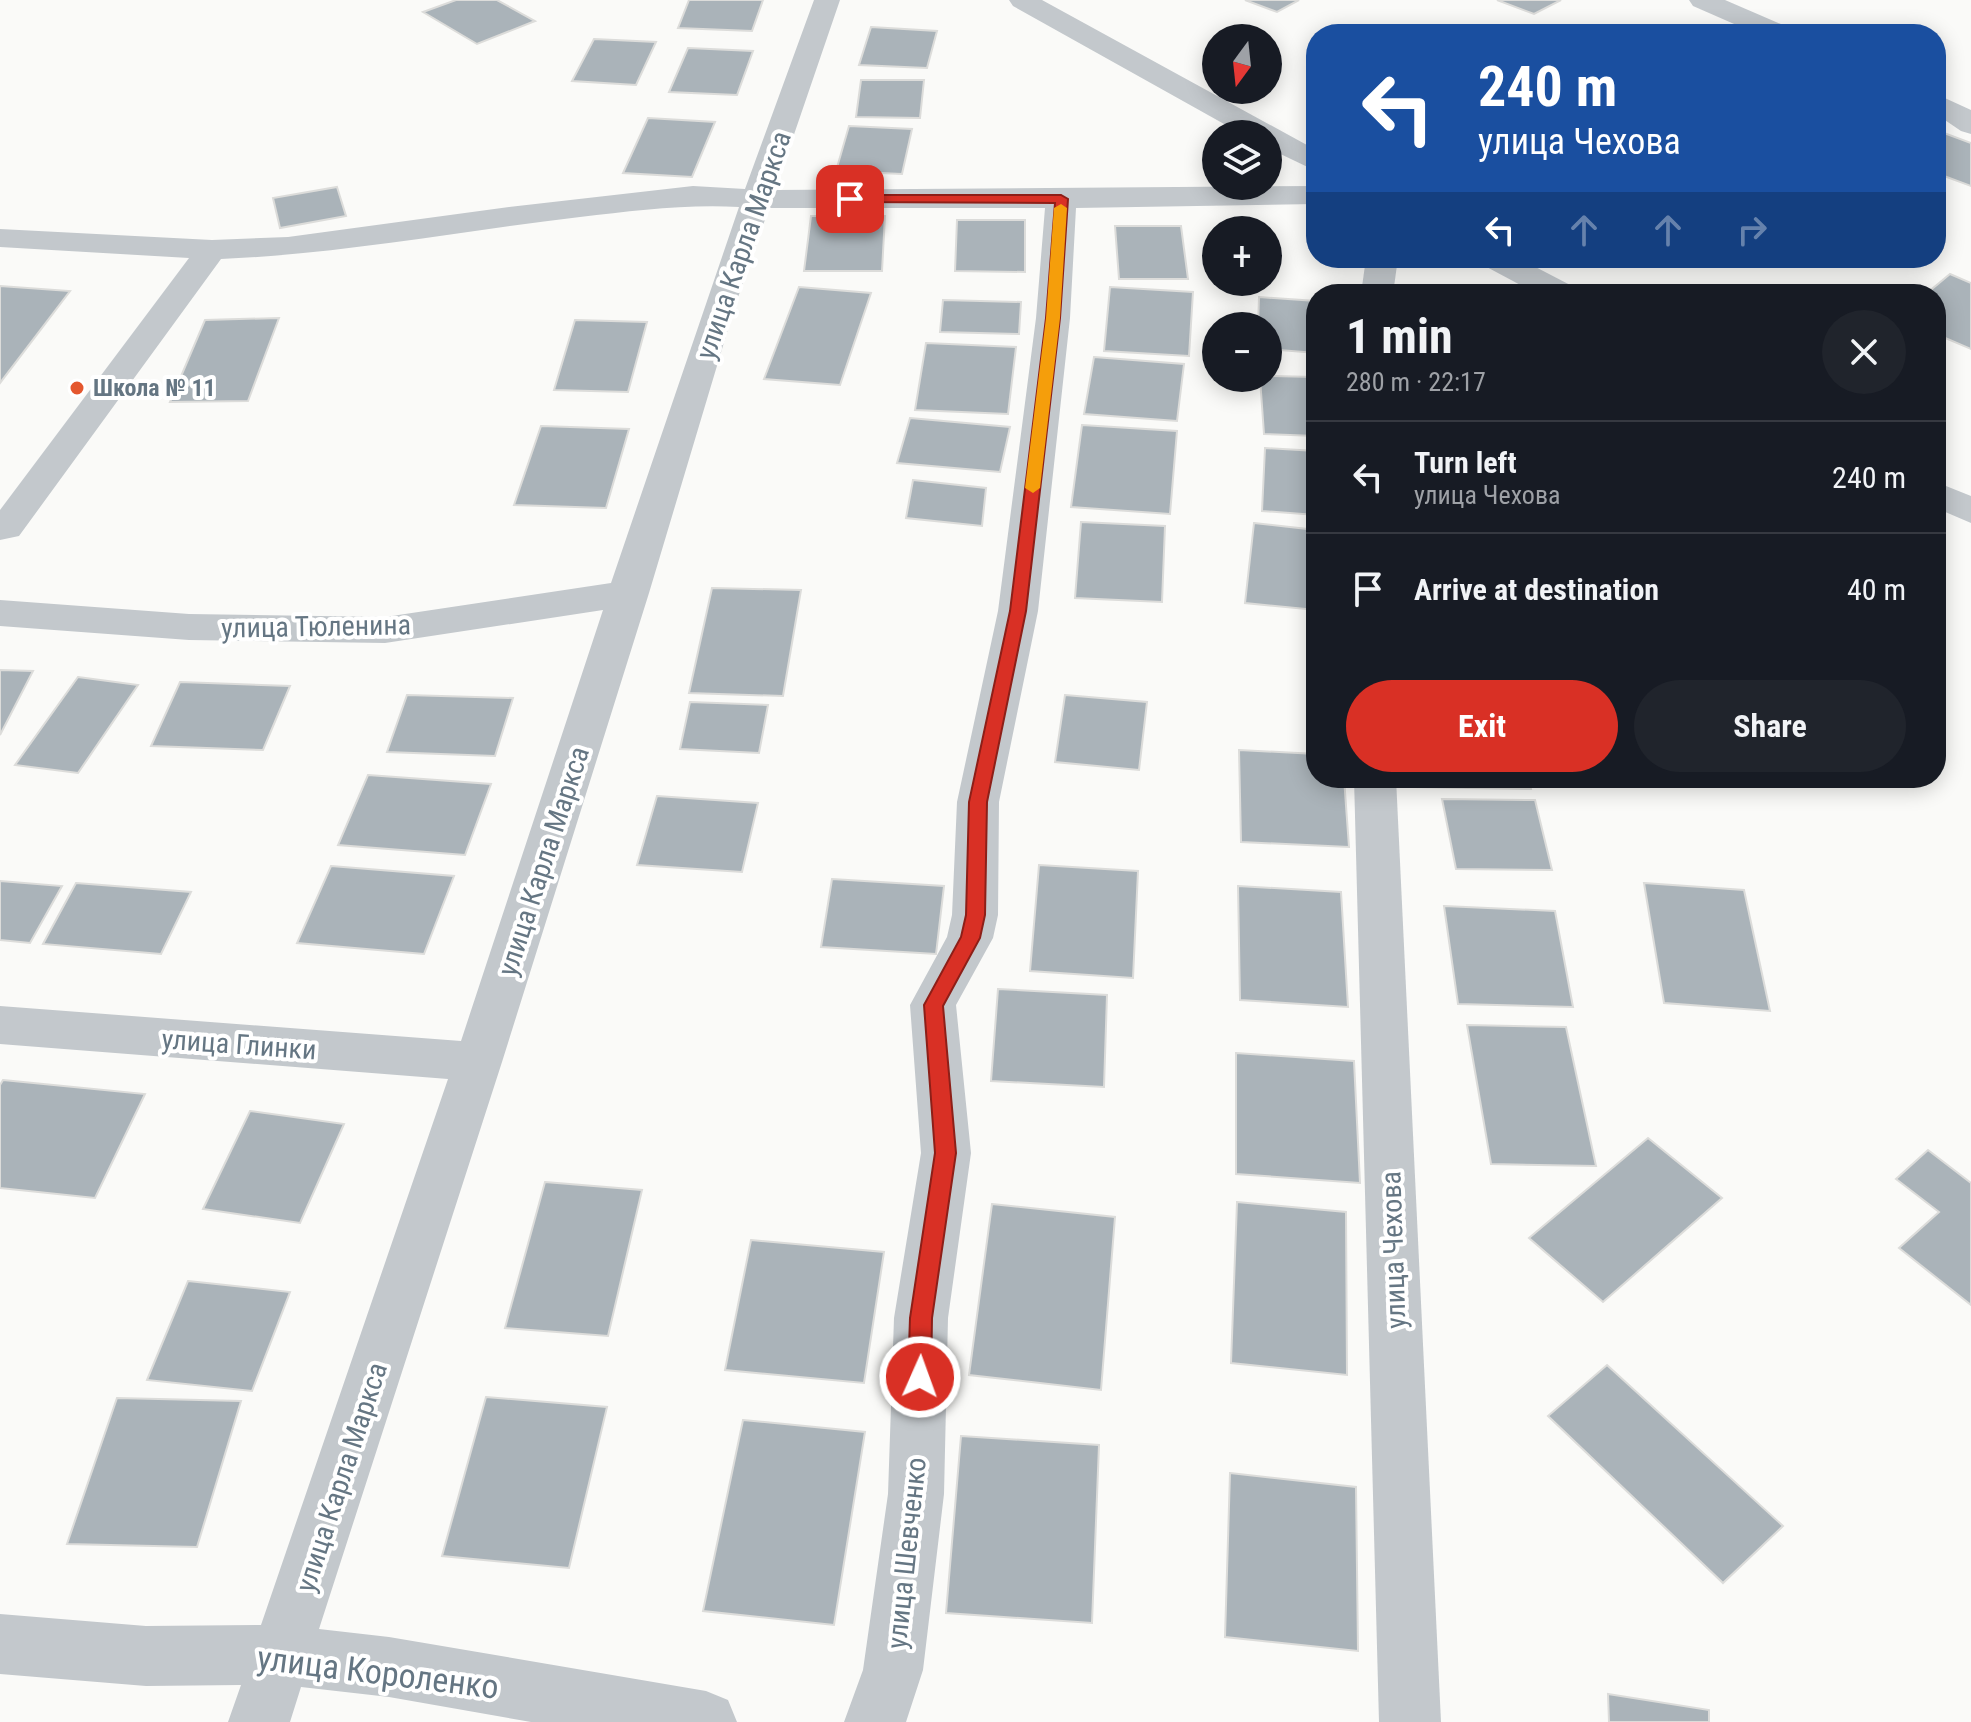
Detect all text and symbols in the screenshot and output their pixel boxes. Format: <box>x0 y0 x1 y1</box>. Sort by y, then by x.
north arrow <box>1202 24 1282 104</box>
map controls <box>1202 24 1282 392</box>
text: 240 m <box>1478 54 1617 120</box>
icon: left <box>1346 56 1450 160</box>
button: layers <box>1202 120 1282 200</box>
text: улица Чехова <box>1478 121 1681 163</box>
street label: улица Карла Маркса <box>689 127 798 364</box>
pin <box>816 165 884 233</box>
icon: arrive <box>828 177 872 221</box>
icon: left <box>1478 208 1522 252</box>
icon: ahead <box>1562 208 1606 252</box>
icon: ahead <box>1646 208 1690 252</box>
icon: right <box>1730 208 1774 252</box>
button: + <box>1202 216 1282 296</box>
text: 1 min <box>1346 308 1453 365</box>
button: close <box>1822 310 1906 394</box>
button: − <box>1202 312 1282 392</box>
text: 280 m · 22:17 <box>1346 367 1486 397</box>
place label: Школа № 11 <box>93 374 216 402</box>
marker: Школа № 11 <box>68 379 86 397</box>
text: Turn left <box>1414 445 1517 480</box>
icon: left <box>1346 455 1390 499</box>
text: 240 m <box>1832 460 1906 495</box>
text: улица Чехова <box>1414 480 1560 510</box>
icon: arrive <box>1346 567 1390 611</box>
text: Arrive at destination <box>1414 572 1659 607</box>
text: 40 m <box>1847 572 1906 607</box>
street label: улица Тюленина <box>221 608 411 645</box>
button: Exit <box>1346 680 1618 772</box>
button: Share <box>1634 680 1906 772</box>
street label: улица Карла Маркса <box>491 742 596 980</box>
street label: улица Глинки <box>160 1023 317 1066</box>
street label: улица Чехова <box>1374 1171 1413 1329</box>
position arrow <box>878 1335 962 1419</box>
street label: улица Карла Маркса <box>289 1358 394 1596</box>
street label: улица Шевченко <box>880 1456 933 1650</box>
street label: улица Короленко <box>255 1637 501 1707</box>

